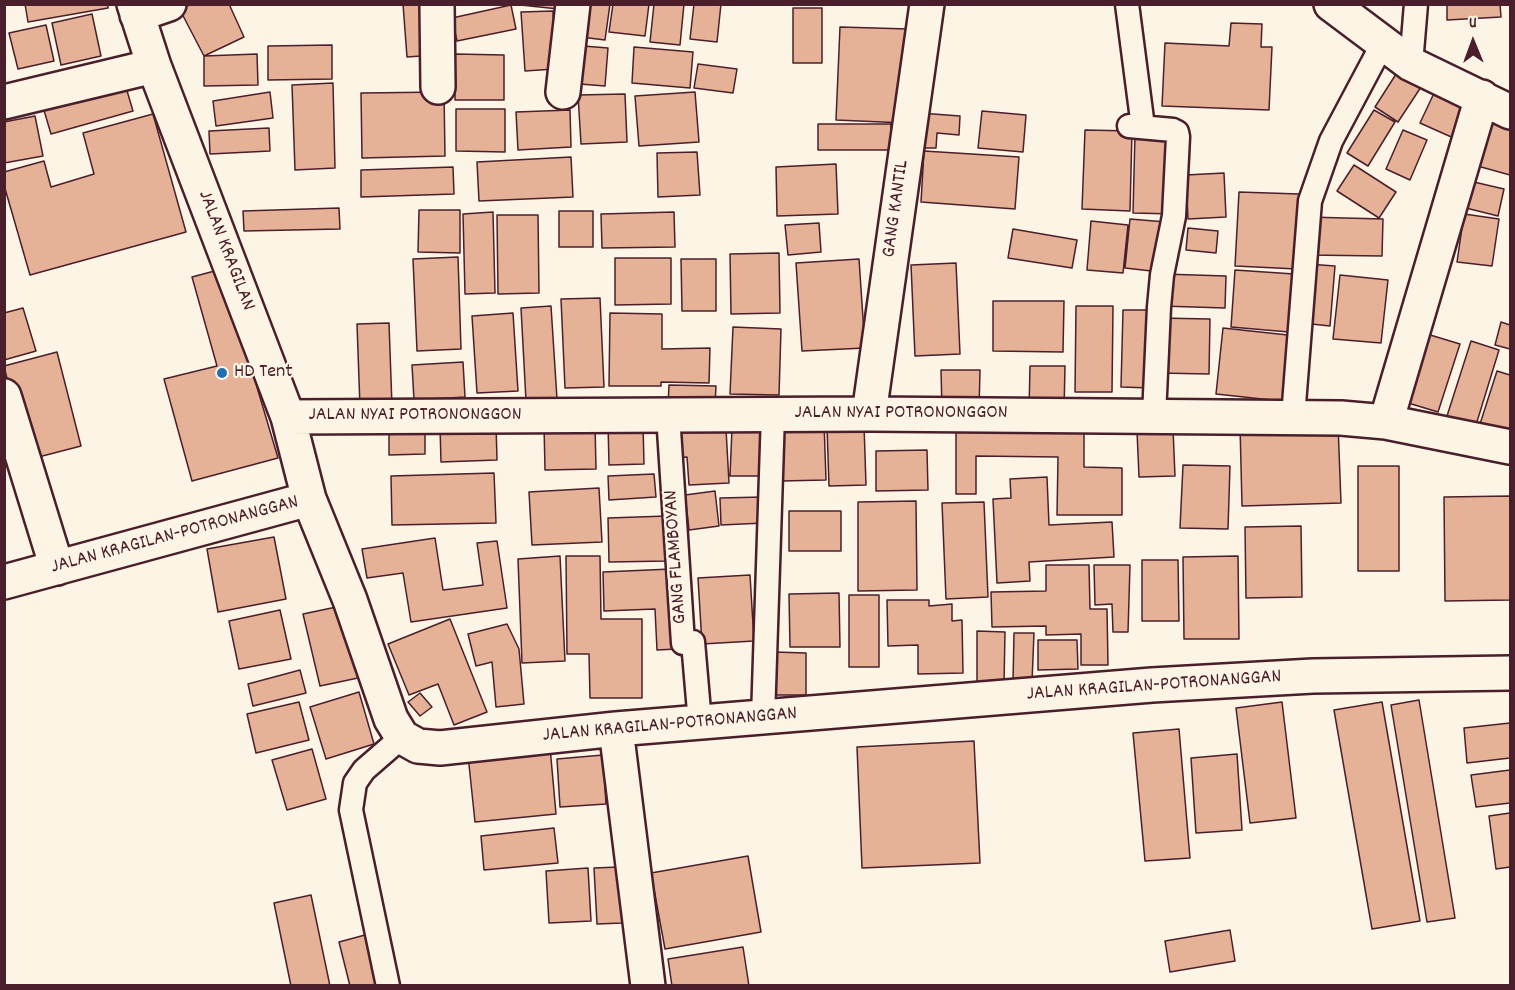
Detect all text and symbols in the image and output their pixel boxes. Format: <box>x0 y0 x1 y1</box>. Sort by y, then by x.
north arrow <box>1443 12 1503 72</box>
text: U <box>1469 12 1477 35</box>
street label: GANG KANTIL <box>878 159 916 259</box>
street label: JALAN KRAGILAN <box>191 187 259 315</box>
place label: HD Tent <box>234 361 293 385</box>
marker: HD Tent <box>215 366 229 380</box>
street label: JALAN NYAI POTRONONGGON <box>794 402 1008 426</box>
street label: JALAN NYAI POTRONONGGON <box>308 404 522 428</box>
street label: GANG FLAMBOYAN <box>660 489 694 625</box>
street label: JALAN KRAGILAN-POTRONANGGAN <box>49 491 301 581</box>
street label: JALAN KRAGILAN-POTRONANGGAN <box>1026 666 1282 708</box>
street label: JALAN KRAGILAN-POTRONANGGAN <box>542 703 798 749</box>

